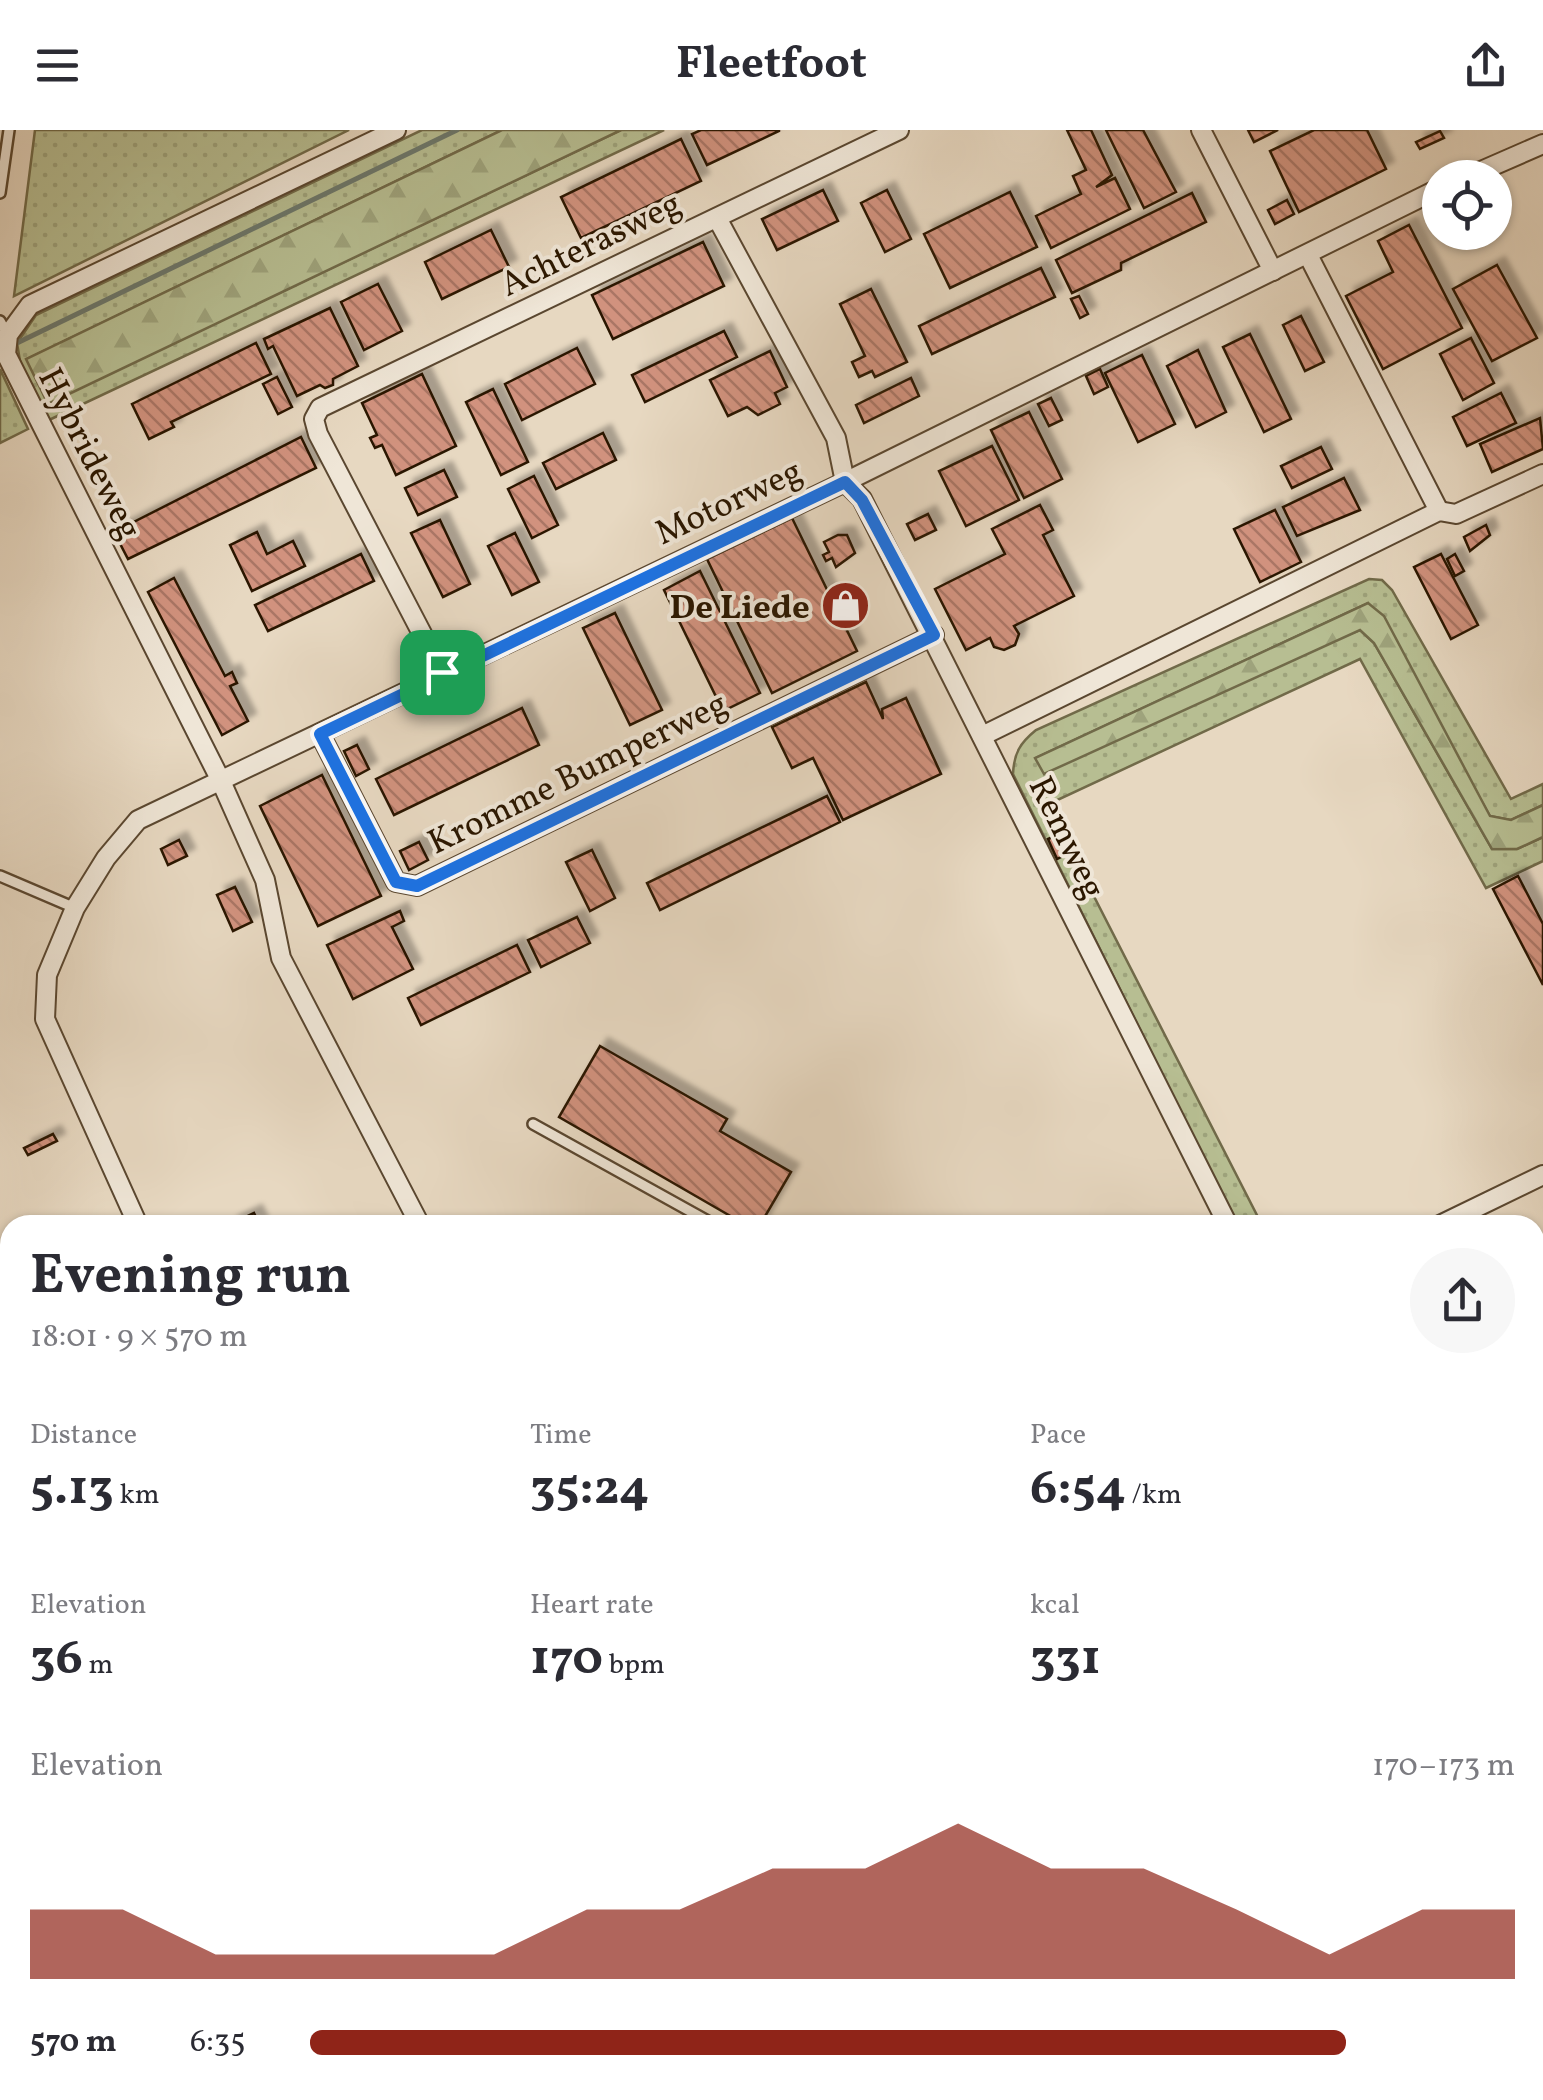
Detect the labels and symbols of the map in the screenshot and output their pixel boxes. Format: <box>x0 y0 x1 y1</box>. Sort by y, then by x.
street label: Achterasweg <box>493 181 690 310</box>
street label: Hybrideweg <box>25 360 152 548</box>
street label: Motorweg <box>648 449 811 559</box>
shop icon: De Liede <box>819 580 871 632</box>
place label: De Liede <box>669 585 810 633</box>
pin <box>400 630 485 715</box>
street label: Kromme Bumperweg <box>421 681 736 868</box>
street label: Remweg <box>1015 769 1116 908</box>

